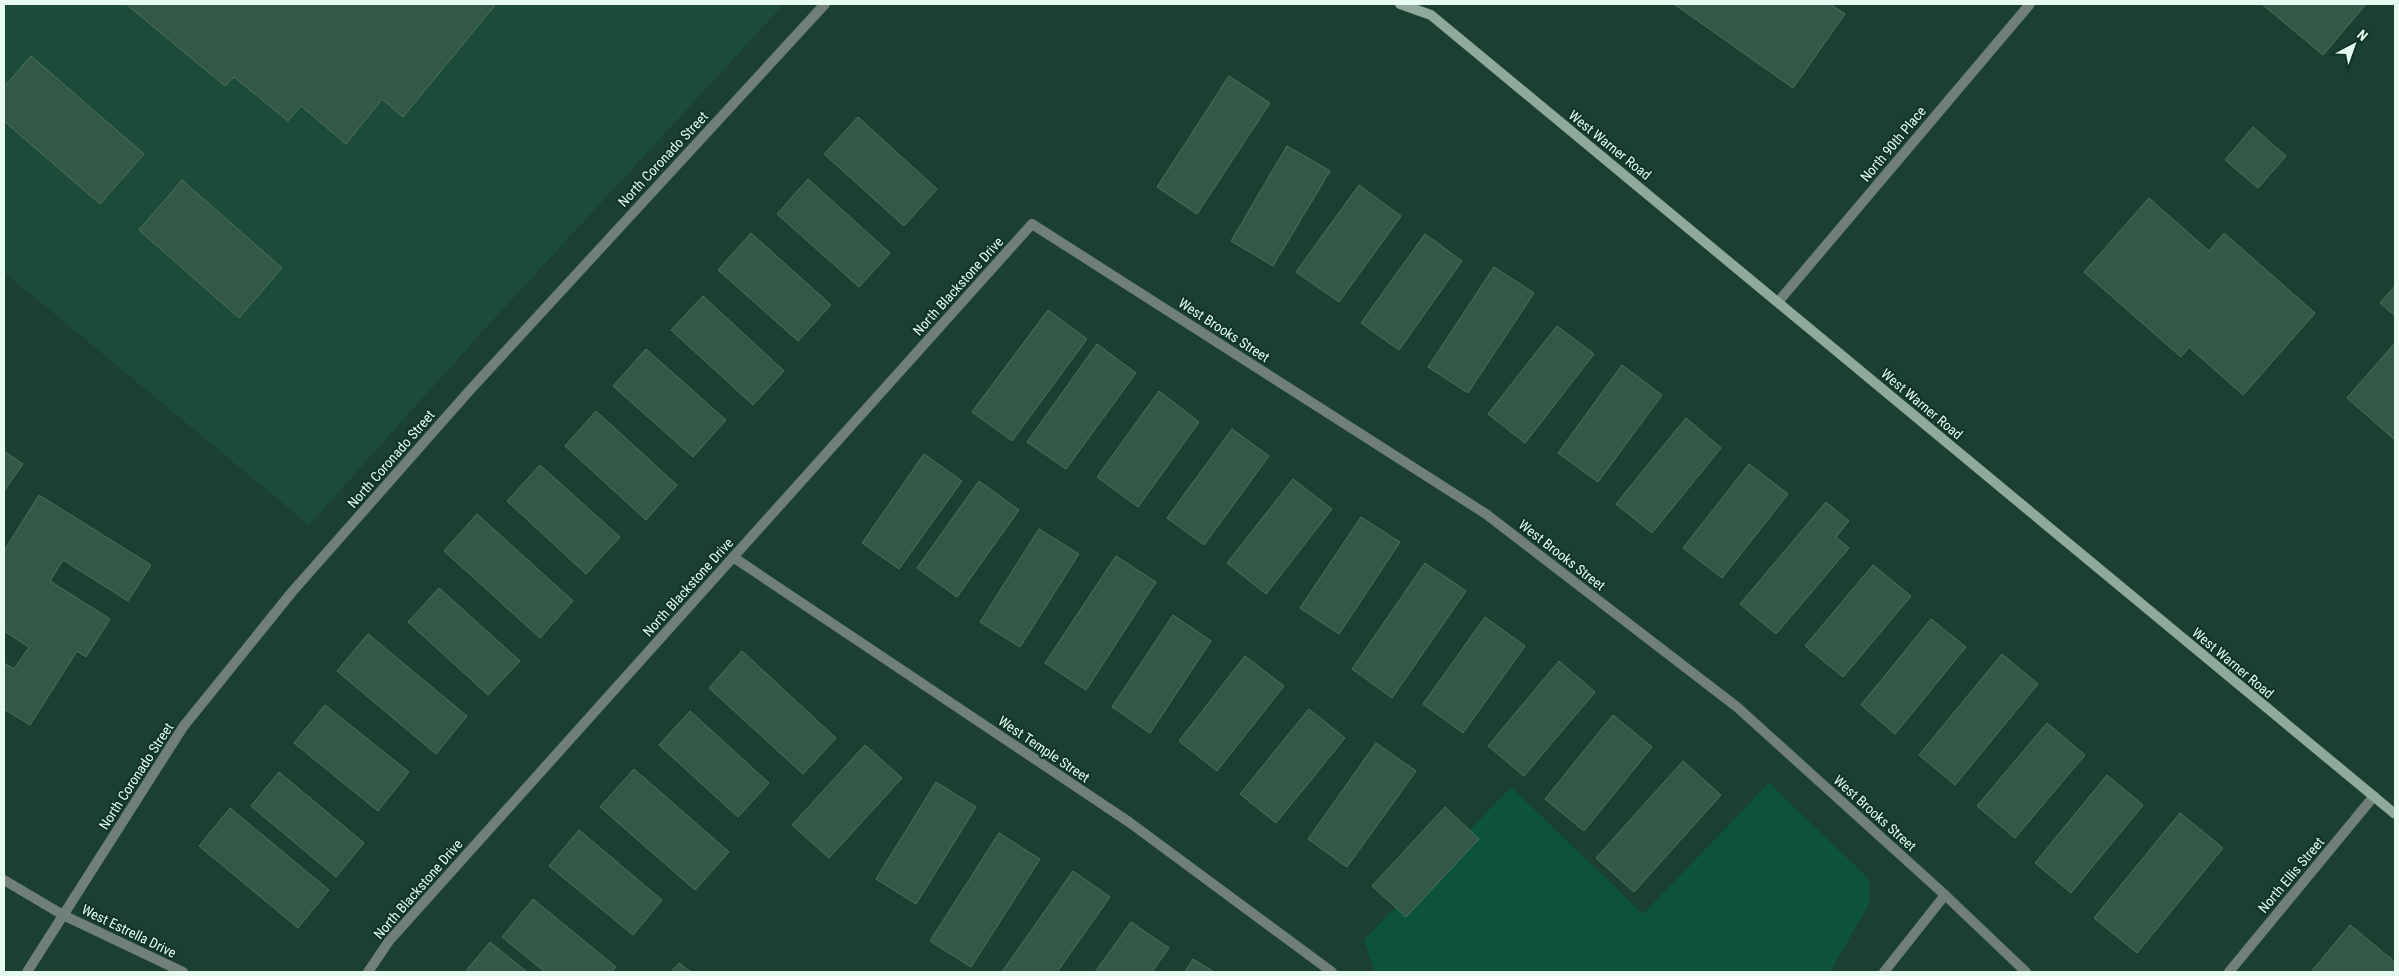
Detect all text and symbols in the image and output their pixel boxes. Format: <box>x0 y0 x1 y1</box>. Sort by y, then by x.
north arrow <box>2329 20 2379 70</box>
text: N <box>2354 26 2371 44</box>
street label: North 90th Place <box>1857 103 1929 185</box>
street label: West Warner Road <box>1566 107 1654 183</box>
street label: North Coronado Street <box>615 108 711 210</box>
street label: North Blackstone Drive <box>910 233 1007 338</box>
street label: West Brooks Street <box>1175 295 1273 365</box>
street label: West Warner Road <box>1878 365 1966 443</box>
street label: North Coronado Street <box>344 407 438 511</box>
street label: West Brooks Street <box>1516 516 1608 594</box>
street label: North Blackstone Drive <box>640 534 737 639</box>
street label: West Warner Road <box>2189 624 2277 702</box>
street label: West Temple Street <box>995 712 1093 786</box>
street label: North Coronado Street <box>96 720 176 832</box>
street label: West Brooks Street <box>1831 772 1919 854</box>
street label: North Ellis Street <box>2255 834 2327 916</box>
street label: North Blackstone Drive <box>370 836 466 942</box>
street label: West Estrella Drive <box>79 901 179 961</box>

